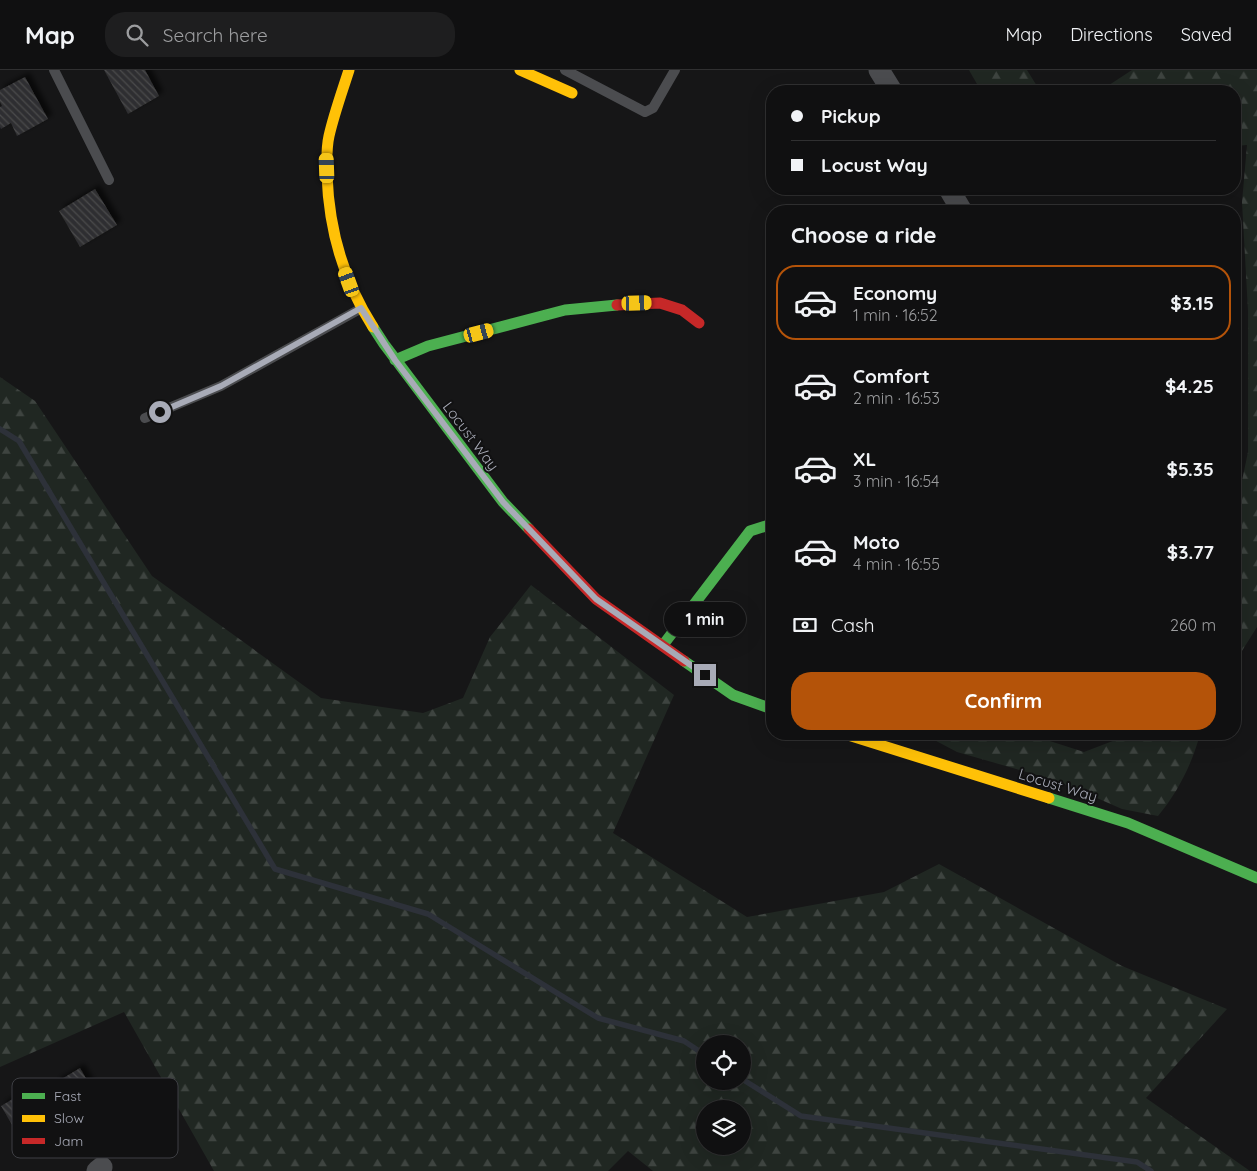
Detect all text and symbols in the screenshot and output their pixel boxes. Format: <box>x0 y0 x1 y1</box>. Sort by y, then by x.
search box <box>105 12 455 57</box>
text: Map <box>25 20 75 50</box>
icon: search <box>123 21 151 49</box>
text: Search here <box>163 23 268 47</box>
text: Map <box>1005 23 1042 46</box>
text: Directions <box>1070 23 1153 46</box>
text: Saved <box>1181 23 1232 46</box>
text: Pickup <box>821 104 881 128</box>
car <box>318 153 335 183</box>
text: Locust Way <box>821 153 928 177</box>
text: Choose a ride <box>791 221 936 249</box>
car <box>336 265 361 299</box>
icon: car <box>793 280 838 325</box>
text: Economy <box>853 281 937 305</box>
text: $3.15 <box>1170 291 1214 315</box>
car <box>621 295 652 311</box>
text: 1 min · 16:52 <box>853 305 938 325</box>
car <box>462 322 495 344</box>
icon: car <box>793 363 838 408</box>
text: Comfort <box>853 364 930 388</box>
text: $4.25 <box>1165 374 1214 398</box>
text: 2 min · 16:53 <box>853 388 940 408</box>
street label: Locust Way <box>439 398 503 474</box>
route start <box>149 401 171 423</box>
icon: car <box>793 446 838 491</box>
text: XL <box>853 447 876 471</box>
text: $5.35 <box>1167 457 1214 481</box>
text: 3 min · 16:54 <box>853 471 940 491</box>
icon: car <box>793 529 838 574</box>
text: Moto <box>853 530 900 554</box>
text: $3.77 <box>1167 540 1214 564</box>
text: 4 min · 16:55 <box>853 554 940 574</box>
callout: 1 min <box>664 602 746 638</box>
text: 1 min <box>686 609 724 629</box>
icon: cash <box>791 611 819 639</box>
text: Cash <box>831 613 875 637</box>
text: 260 m <box>1170 615 1216 635</box>
route end <box>694 664 716 686</box>
button: Confirm <box>791 672 1216 730</box>
street label: Locust Way <box>1016 764 1100 806</box>
map controls <box>696 1035 751 1155</box>
button: locate <box>696 1035 751 1090</box>
legend <box>12 1078 178 1158</box>
text: Fast <box>54 1087 82 1105</box>
button: layers <box>696 1100 751 1155</box>
text: Slow <box>54 1109 84 1127</box>
text: Jam <box>54 1132 83 1150</box>

